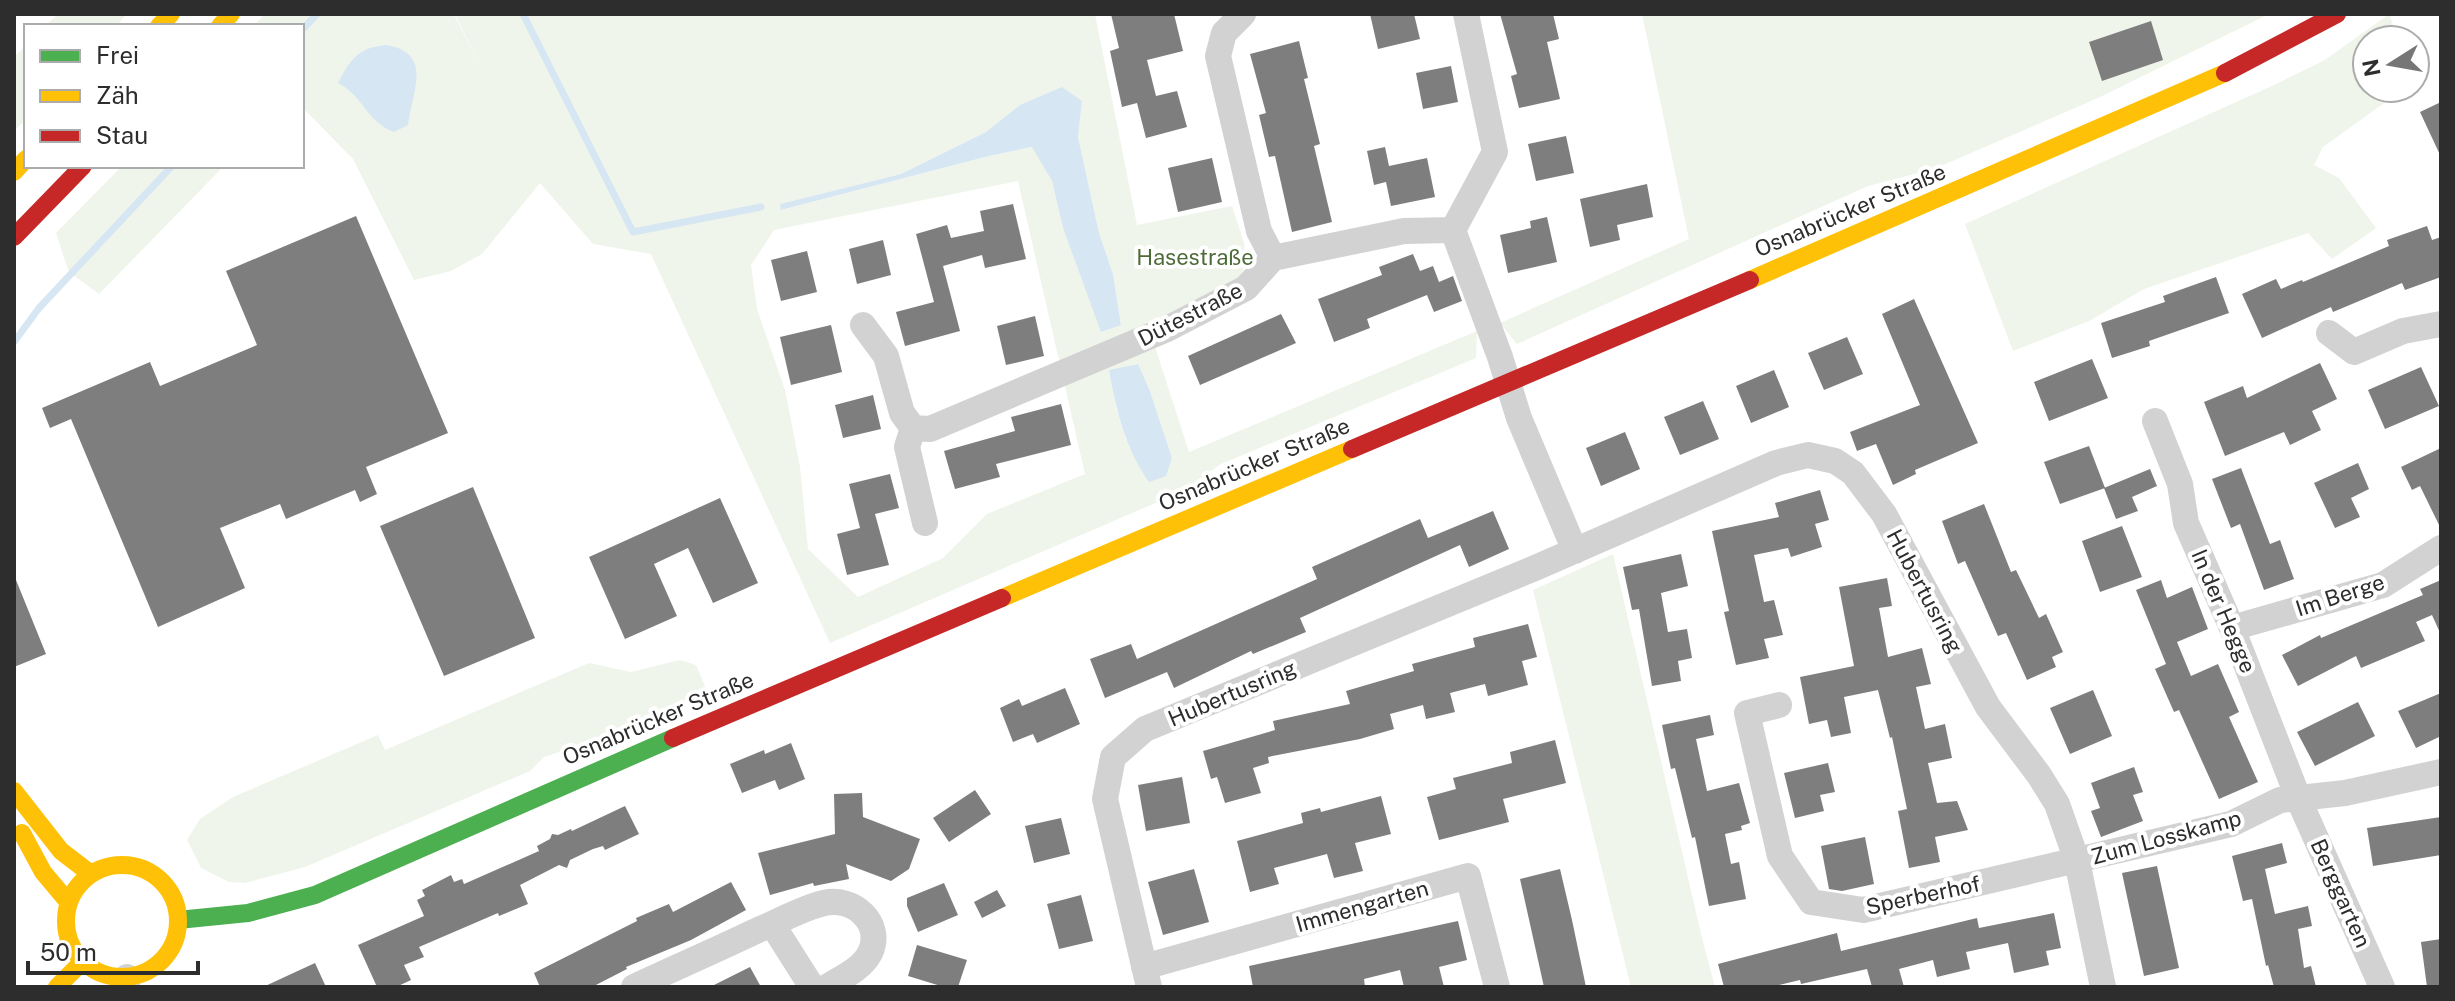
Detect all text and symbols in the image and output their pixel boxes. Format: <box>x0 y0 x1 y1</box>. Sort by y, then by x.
legend <box>24 24 304 168</box>
north arrow <box>2351 24 2431 104</box>
text: Frei <box>96 41 139 69</box>
text: N <box>2357 57 2386 79</box>
text: Zäh <box>96 81 139 109</box>
text: Stau <box>96 121 148 149</box>
street label: Osnabrücker Straße <box>1750 158 1950 262</box>
park label: Hasestraße <box>1136 244 1254 270</box>
street label: Dütestraße <box>1133 277 1247 351</box>
street label: Osnabrücker Straße <box>1154 412 1354 516</box>
street label: Hubertusring <box>1881 525 1969 657</box>
street label: In der Hegge <box>2186 545 2262 677</box>
street label: Im Berge <box>2292 568 2388 622</box>
street label: Hubertusring <box>1164 654 1300 732</box>
street label: Osnabrücker Straße <box>558 666 758 770</box>
street label: Zum Losskamp <box>2088 804 2244 870</box>
street label: Berggarten <box>2305 835 2377 951</box>
street label: Sperberhof <box>1863 870 1983 920</box>
street label: Immengarten <box>1293 875 1431 937</box>
scale bar <box>28 925 198 975</box>
text: 50 m <box>40 938 97 966</box>

